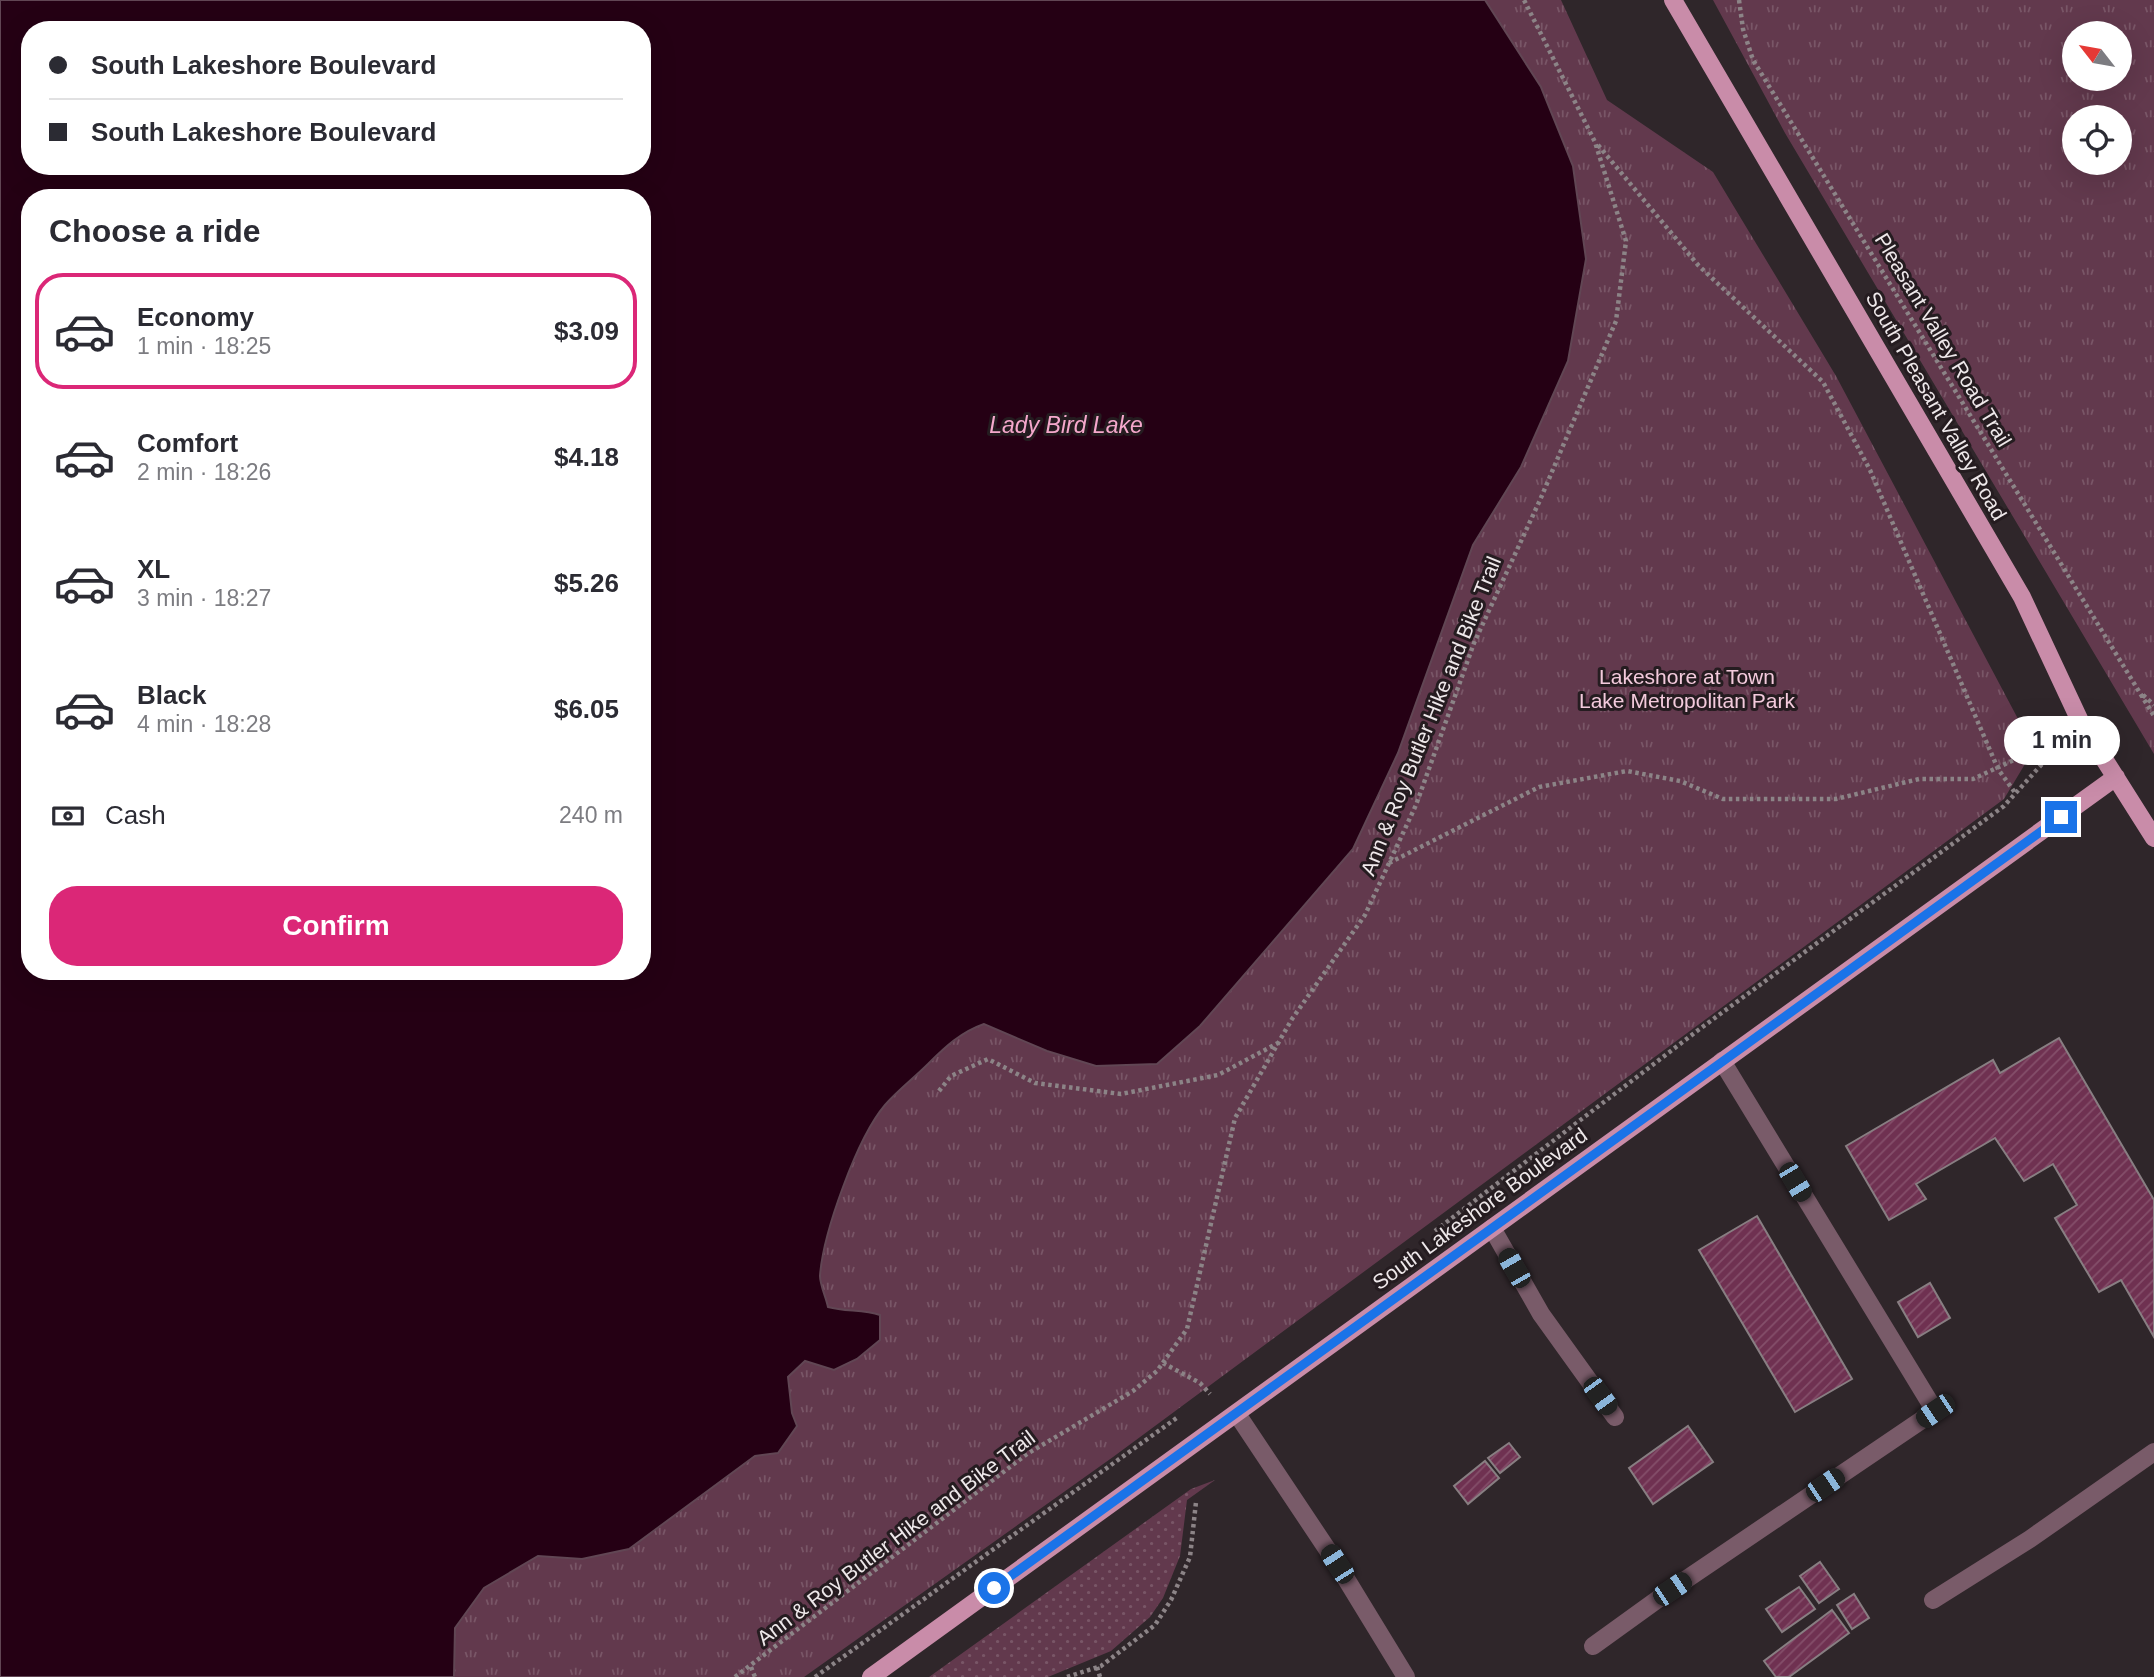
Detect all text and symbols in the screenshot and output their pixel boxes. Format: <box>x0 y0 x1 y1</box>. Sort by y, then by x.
north arrow <box>2062 21 2132 91</box>
map controls <box>2062 21 2132 175</box>
text: South Lakeshore Boulevard <box>91 50 436 80</box>
button: locate <box>2062 105 2132 175</box>
text: South Lakeshore Boulevard <box>91 117 436 147</box>
text: Choose a ride <box>49 213 261 249</box>
street label: Pleasant Valley Road Trail <box>1871 229 2016 451</box>
street label: South Pleasant Valley Road <box>1861 287 2011 524</box>
icon: car <box>53 300 116 363</box>
text: Economy <box>137 302 254 332</box>
text: $3.09 <box>554 316 619 346</box>
text: 1 min · 18:25 <box>137 333 271 359</box>
water label: Lady Bird Lake <box>989 412 1143 438</box>
icon: car <box>53 426 116 489</box>
text: Comfort <box>137 428 238 458</box>
text: $4.18 <box>554 442 619 472</box>
text: 2 min · 18:26 <box>137 459 271 485</box>
icon: car <box>53 552 116 615</box>
street label: Ann & Roy Butler Hike and Bike Trail <box>1356 553 1505 879</box>
text: XL <box>137 554 170 584</box>
text: $5.26 <box>554 568 619 598</box>
text: 3 min · 18:27 <box>137 585 271 611</box>
park label: Lakeshore at Town Lake Metropolitan Park <box>1579 665 1795 712</box>
icon: car <box>53 678 116 741</box>
text: Black <box>137 680 206 710</box>
text: $6.05 <box>554 694 619 724</box>
text: 4 min · 18:28 <box>137 711 271 737</box>
callout: 1 min <box>2003 716 2119 764</box>
text: 1 min <box>2032 727 2092 753</box>
icon: cash <box>49 797 87 835</box>
text: Cash <box>105 800 166 830</box>
route end <box>2045 801 2077 833</box>
text: 240 m <box>559 802 623 828</box>
button: Confirm <box>49 886 623 966</box>
street label: South Lakeshore Boulevard <box>1368 1123 1591 1294</box>
car <box>1776 1159 1815 1205</box>
car <box>1495 1245 1534 1291</box>
car <box>1580 1373 1621 1419</box>
car <box>1912 1391 1959 1431</box>
street label: Ann & Roy Butler Hike and Bike Trail <box>752 1426 1039 1650</box>
car <box>1802 1465 1849 1505</box>
car <box>1317 1541 1358 1587</box>
car <box>1649 1569 1696 1609</box>
route start <box>978 1572 1010 1604</box>

